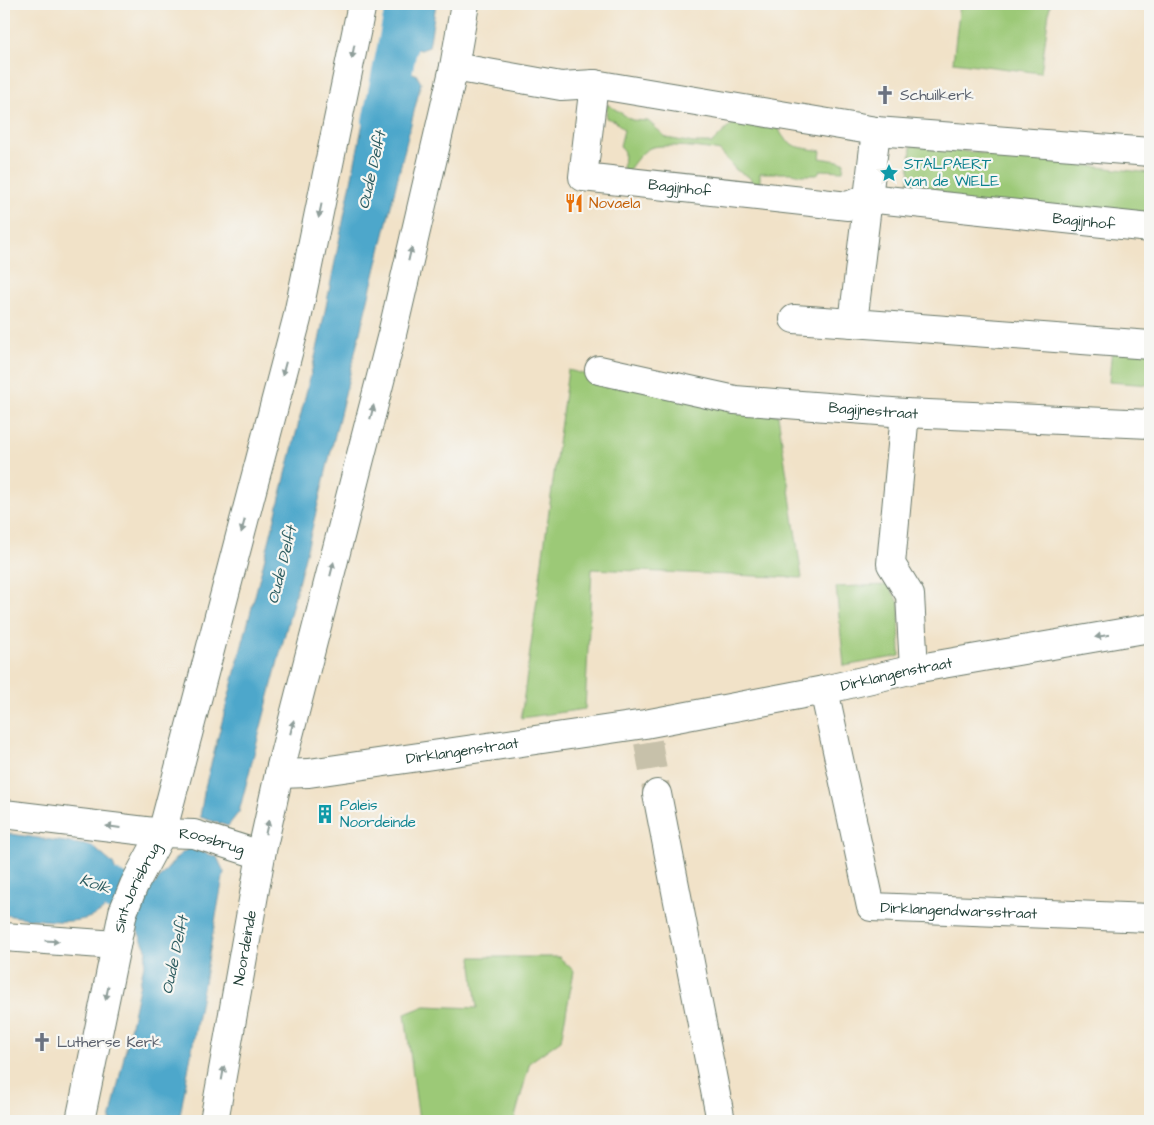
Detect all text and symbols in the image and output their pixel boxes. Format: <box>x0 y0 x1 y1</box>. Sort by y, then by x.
one-way arrow <box>349 44 357 59</box>
church icon: Schuilkerk <box>874 84 896 106</box>
place label: Schuilkerk <box>900 85 974 106</box>
water label: Oude Delft <box>352 127 392 211</box>
place label: STALPAERT van de WIELE <box>904 154 999 192</box>
place icon: STALPAERT van de WIELE <box>878 162 900 184</box>
street label: Bagijnhof <box>647 174 712 201</box>
restaurant icon: Novaela <box>563 192 585 214</box>
place label: Novaela <box>589 193 641 214</box>
one-way arrow <box>316 203 324 218</box>
street label: Bagijnhof <box>1051 207 1117 235</box>
one-way arrow <box>406 246 414 261</box>
one-way arrow <box>280 362 288 377</box>
street label: Bagijnestraat <box>828 397 919 424</box>
one-way arrow <box>368 404 376 419</box>
one-way arrow <box>238 519 246 534</box>
water label: Oude Delft <box>262 522 303 606</box>
one-way arrow <box>328 562 336 577</box>
one-way arrow <box>1094 633 1110 641</box>
street label: Dirklangenstraat <box>839 652 954 696</box>
one-way arrow <box>288 719 296 734</box>
street label: Dirklangenstraat <box>405 732 520 769</box>
place label: Paleis Noordeinde <box>340 795 416 833</box>
building icon: Paleis Noordeinde <box>314 803 336 825</box>
one-way arrow <box>263 820 271 835</box>
one-way arrow <box>105 823 121 831</box>
street label: Roosbrug <box>179 823 247 861</box>
street label: Sint-Jorisbrug <box>109 839 166 934</box>
water label: Kolk <box>77 868 114 900</box>
street label: Dirklangendwarsstraat <box>880 897 1038 924</box>
street label: Noordeinde <box>228 908 262 987</box>
water label: Oude Delft <box>156 912 194 996</box>
one-way arrow <box>45 937 61 945</box>
one-way arrow <box>102 985 110 1001</box>
church icon: Lutherse Kerk <box>31 1031 53 1053</box>
place label: Lutherse Kerk <box>57 1032 161 1053</box>
one-way arrow <box>219 1065 227 1081</box>

